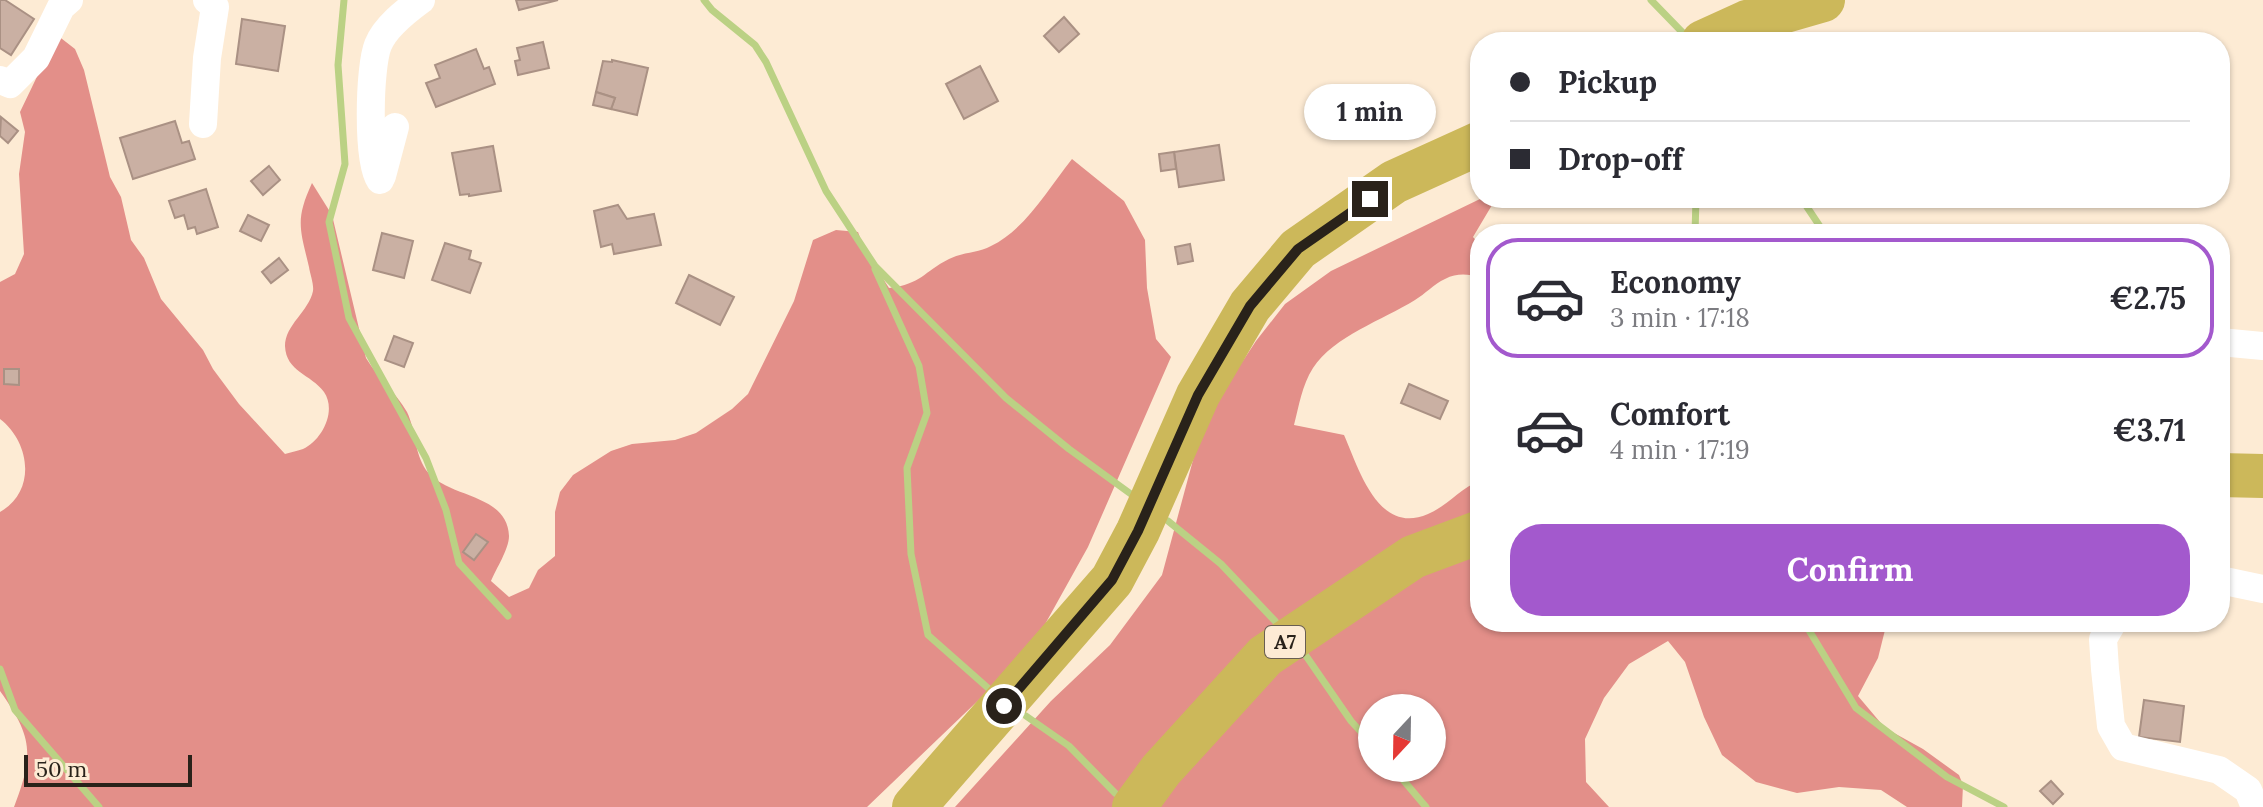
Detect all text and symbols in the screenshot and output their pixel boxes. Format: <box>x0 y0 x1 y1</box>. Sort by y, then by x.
text: Pickup <box>1558 63 1657 101</box>
callout: 1 min <box>1304 83 1436 139</box>
text: 1 min <box>1337 95 1403 128</box>
text: Drop-off <box>1558 140 1683 178</box>
route end <box>1352 181 1388 217</box>
icon: car <box>1514 262 1586 334</box>
text: Economy <box>1610 263 1741 301</box>
text: €2.75 <box>2109 279 2186 317</box>
text: 3 min · 17:18 <box>1610 301 1750 334</box>
icon: car <box>1514 394 1586 466</box>
text: Comfort <box>1610 395 1730 433</box>
text: €3.71 <box>2113 411 2186 449</box>
text: 4 min · 17:19 <box>1610 433 1750 466</box>
button: Confirm <box>1510 524 2190 616</box>
road number: A7 <box>1265 626 1305 658</box>
route start <box>986 688 1022 724</box>
north arrow <box>1358 694 1446 782</box>
map controls <box>1358 694 1446 782</box>
scale bar <box>24 751 192 787</box>
text: 50 m <box>36 755 87 783</box>

